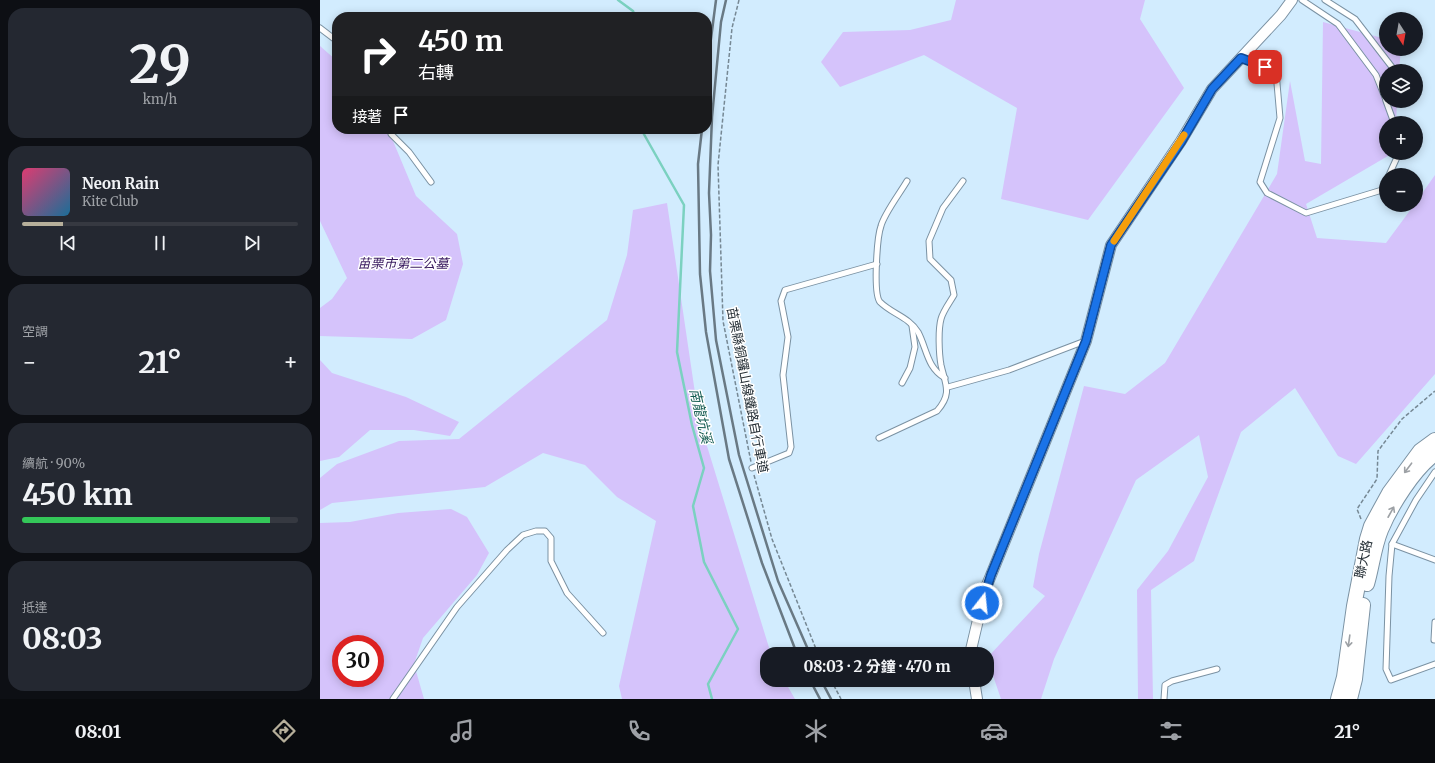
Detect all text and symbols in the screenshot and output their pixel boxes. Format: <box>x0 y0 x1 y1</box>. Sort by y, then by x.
north arrow <box>1379 12 1423 56</box>
map controls <box>1379 12 1423 212</box>
text: 450 m <box>418 23 503 59</box>
icon: right <box>352 28 404 80</box>
text: 29 <box>129 32 191 97</box>
pin <box>1248 50 1282 84</box>
icon: arrive <box>1254 56 1276 78</box>
text: 右轉 <box>418 61 454 84</box>
button: layers <box>1379 64 1423 108</box>
text: km/h <box>143 91 177 108</box>
icon: arrive <box>390 104 412 126</box>
text: 接著 <box>352 107 382 126</box>
button: + <box>1379 116 1423 160</box>
button: − <box>1379 168 1423 212</box>
text: Neon Rain <box>82 174 159 193</box>
text: Kite Club <box>82 193 138 210</box>
icon: previous <box>57 232 79 254</box>
icon: pause <box>149 232 171 254</box>
icon: next <box>241 232 263 254</box>
park label: 苗栗市第二公墓 <box>357 255 450 272</box>
street label: 苗栗縣銅鑼山線鐵路自行車道 <box>723 306 772 475</box>
text: 空調 <box>22 323 48 340</box>
text: 21° <box>138 343 182 381</box>
text: − <box>22 348 37 376</box>
text: + <box>283 348 298 376</box>
water label: 南龍坑溪 <box>686 387 717 447</box>
text: 續航 · 90% <box>22 455 85 472</box>
one-way arrow <box>1404 462 1412 473</box>
text: 450 km <box>22 475 133 513</box>
one-way arrow <box>1388 506 1396 518</box>
street label: 聯大路 <box>1351 538 1376 580</box>
position arrow <box>961 582 1003 624</box>
text: 抵達 <box>22 599 48 616</box>
text: 08:03 <box>22 619 103 657</box>
one-way arrow <box>1345 634 1353 647</box>
speed limit sign: 30 <box>332 635 384 687</box>
text: 08:03 · 2 分鐘 · 470 m <box>803 657 951 676</box>
icon: directions <box>270 717 298 745</box>
icon: music <box>448 717 476 745</box>
icon: phone <box>625 717 653 745</box>
icon: climate <box>802 717 830 745</box>
icon: car <box>980 717 1008 745</box>
icon: filters <box>1157 717 1185 745</box>
text: 08:01 <box>75 720 121 743</box>
text: 21° <box>1334 720 1360 743</box>

